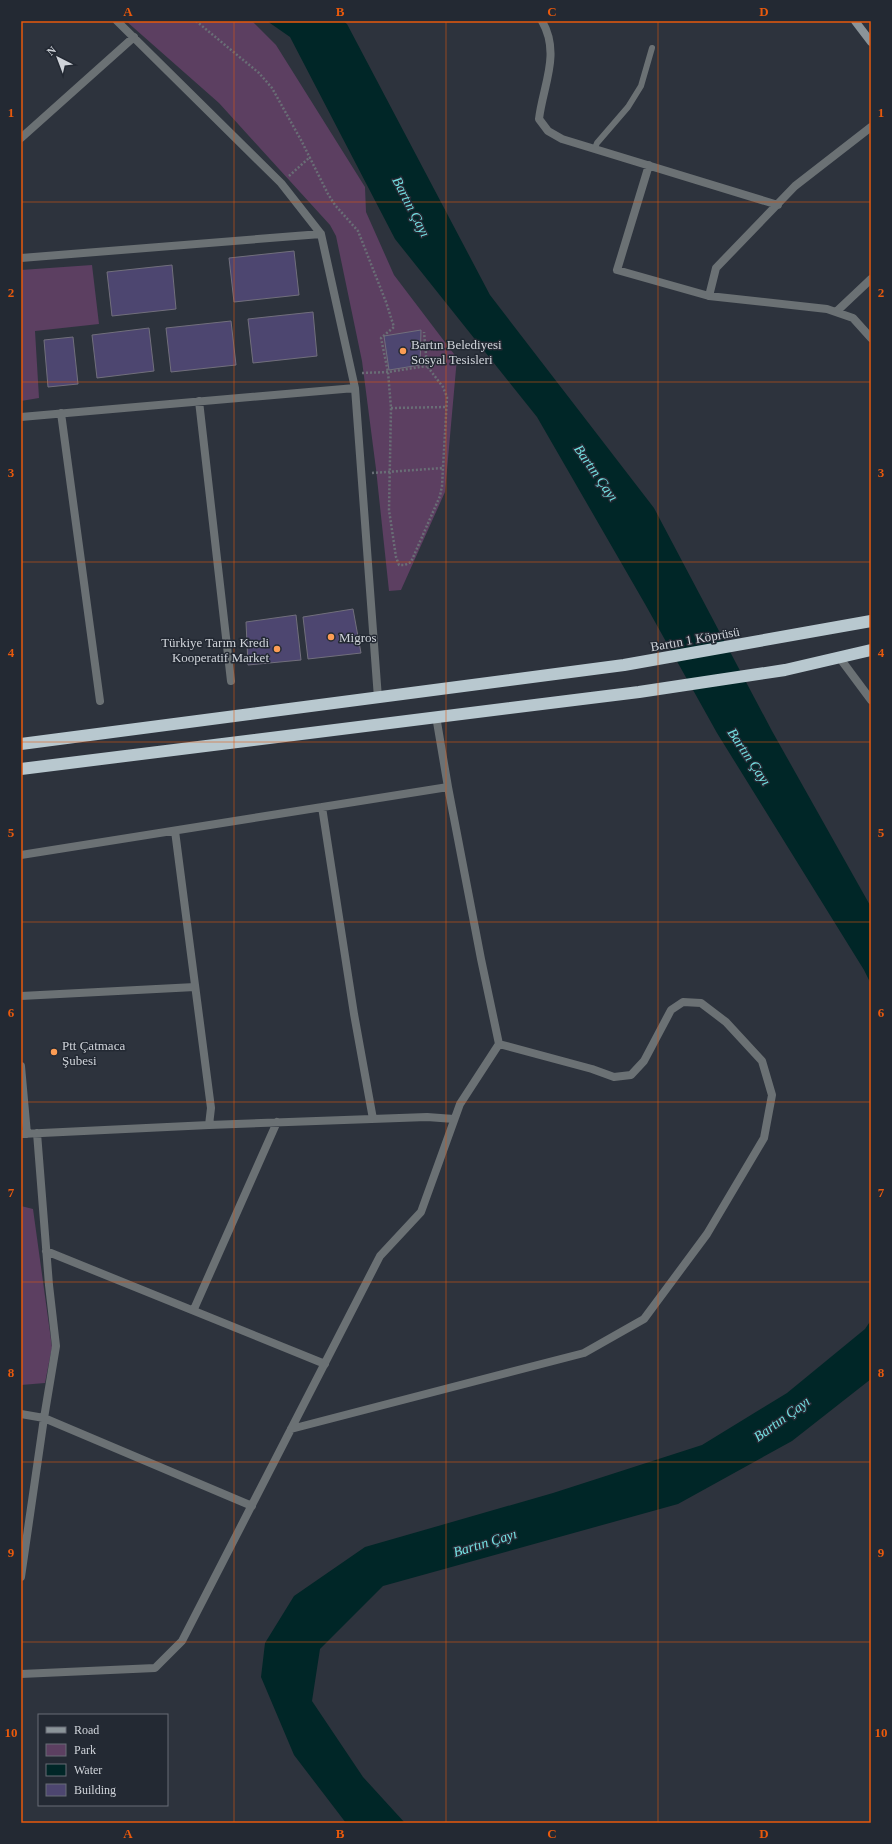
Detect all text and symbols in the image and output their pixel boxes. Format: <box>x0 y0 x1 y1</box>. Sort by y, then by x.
text: A <box>123 4 133 19</box>
text: B <box>336 4 345 19</box>
text: C <box>547 4 557 19</box>
text: D <box>759 4 769 19</box>
north arrow <box>38 38 78 78</box>
text: N <box>44 43 58 58</box>
text: 1 <box>8 105 14 120</box>
text: 1 <box>878 105 884 120</box>
water label: Bartın Çayı <box>389 174 433 240</box>
text: 2 <box>8 285 14 300</box>
text: 2 <box>878 285 884 300</box>
place label: Bartın Belediyesi Sosyal Tesisleri <box>411 337 502 367</box>
marker: Bartın Belediyesi Sosyal Tesisleri <box>398 346 408 356</box>
water label: Bartın Çayı <box>571 442 621 504</box>
text: 3 <box>8 465 15 480</box>
text: 3 <box>878 465 885 480</box>
street label: Bartın 1 Köprüsü <box>649 624 741 654</box>
place label: Migros <box>339 630 377 645</box>
marker: Migros <box>326 632 336 642</box>
place label: Türkiye Tarım Kredi Kooperatif Market <box>161 635 269 665</box>
marker: Türkiye Tarım Kredi Kooperatif Market <box>272 644 282 654</box>
text: 4 <box>8 645 15 660</box>
text: 4 <box>878 645 885 660</box>
water label: Bartın Çayı <box>724 726 774 789</box>
text: 5 <box>8 825 15 840</box>
text: 5 <box>878 825 885 840</box>
text: 6 <box>8 1005 15 1020</box>
text: 6 <box>878 1005 885 1020</box>
place label: Ptt Çatmaca Şubesi <box>62 1038 125 1068</box>
marker: Ptt Çatmaca Şubesi <box>49 1047 59 1057</box>
text: 7 <box>8 1185 15 1200</box>
text: 7 <box>878 1185 885 1200</box>
text: 8 <box>8 1365 15 1380</box>
text: 8 <box>878 1365 885 1380</box>
water label: Bartın Çayı <box>751 1394 813 1444</box>
water label: Bartın Çayı <box>451 1526 519 1560</box>
text: 9 <box>8 1545 15 1560</box>
text: 9 <box>878 1545 885 1560</box>
legend <box>38 1714 168 1806</box>
text: Road <box>74 1723 99 1737</box>
text: 10 <box>5 1725 18 1740</box>
text: 10 <box>875 1725 888 1740</box>
text: Park <box>74 1743 96 1757</box>
text: Water <box>74 1763 102 1777</box>
text: Building <box>74 1783 116 1797</box>
text: A <box>123 1826 133 1841</box>
text: B <box>336 1826 345 1841</box>
text: C <box>547 1826 557 1841</box>
text: D <box>759 1826 769 1841</box>

